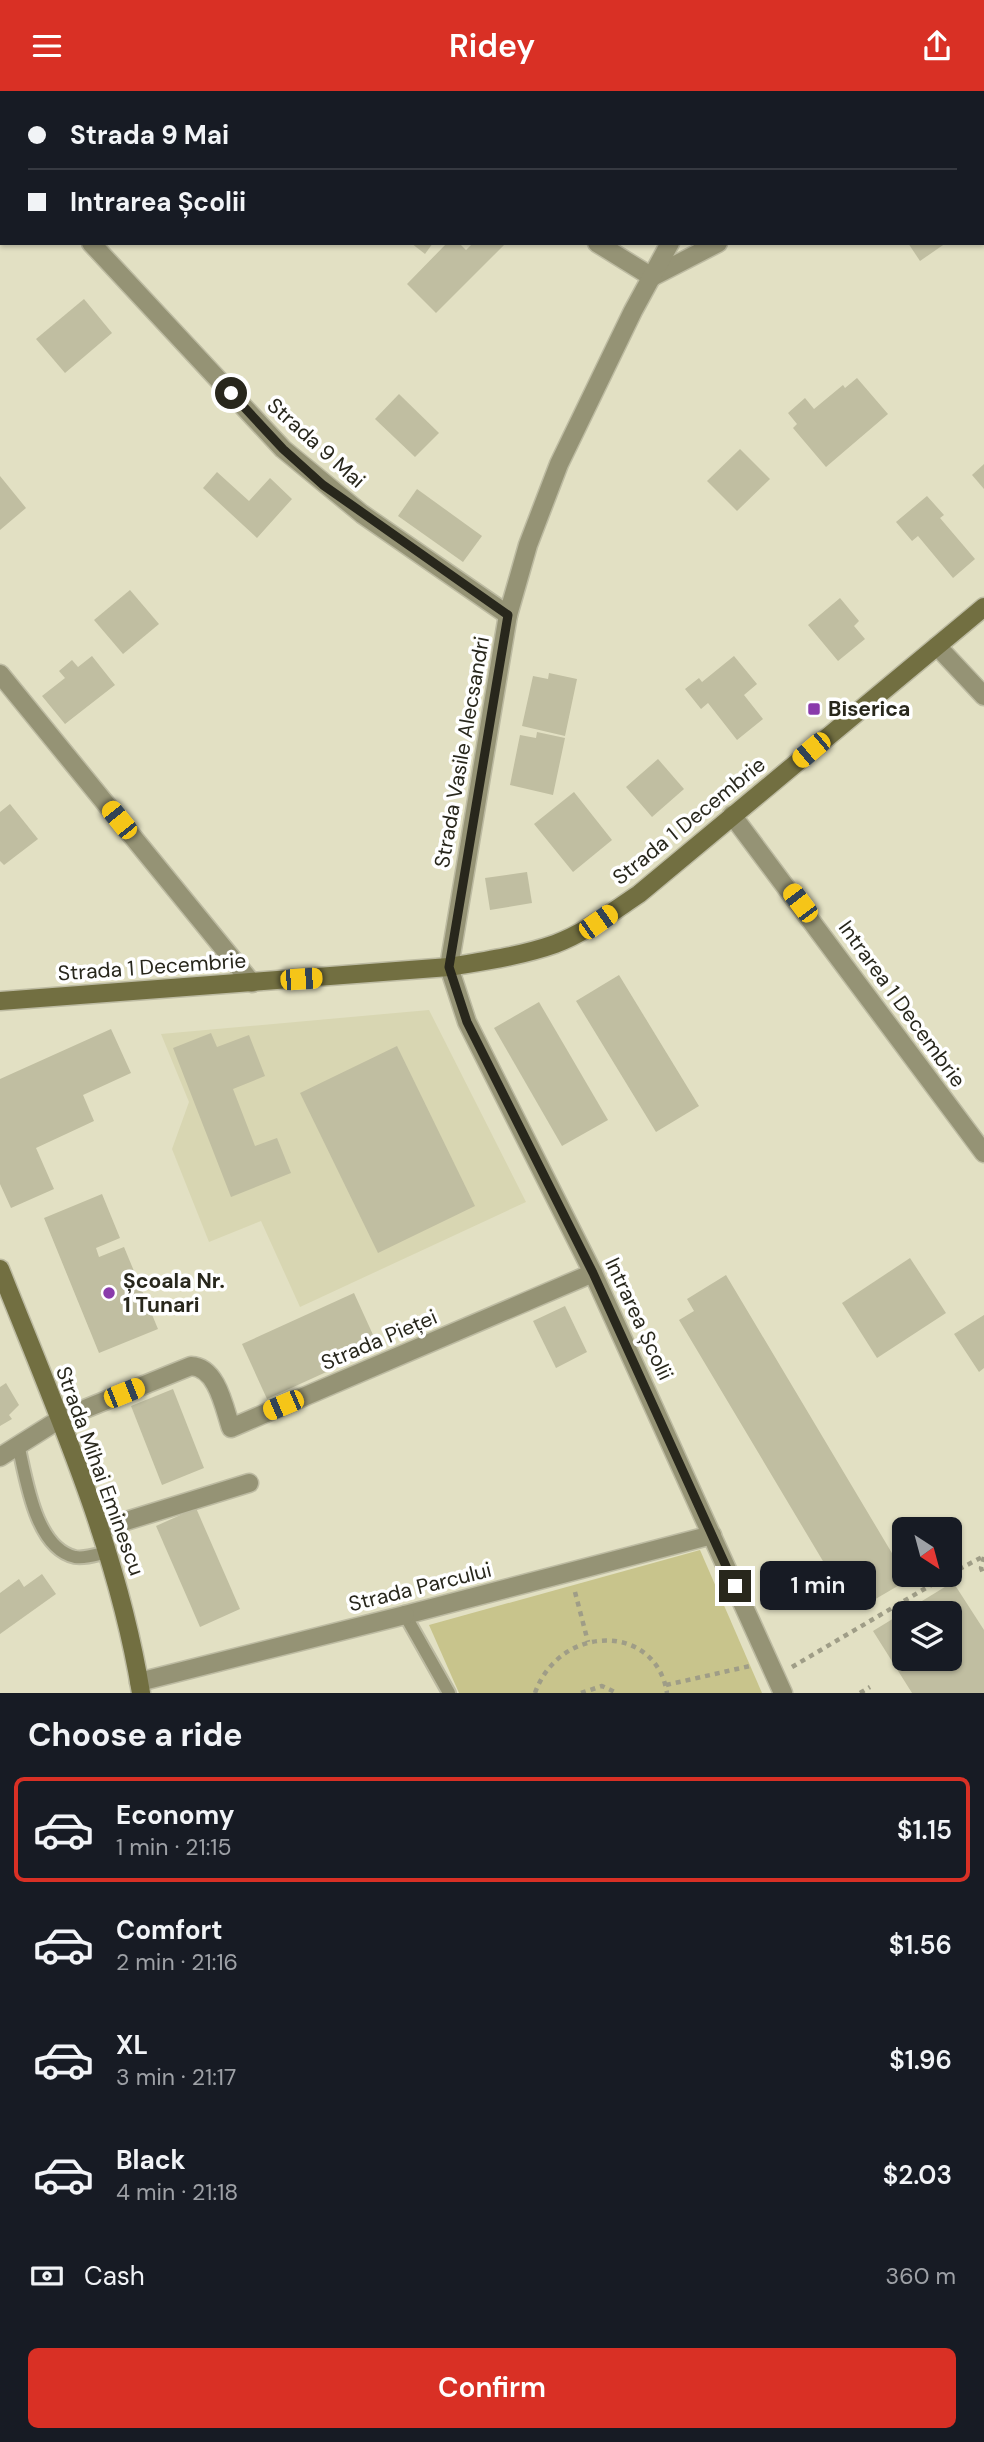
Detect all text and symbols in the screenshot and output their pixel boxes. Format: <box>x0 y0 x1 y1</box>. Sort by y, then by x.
text: Ridey <box>449 25 535 67</box>
icon: menu <box>28 27 66 65</box>
icon: share <box>918 27 956 65</box>
text: Strada 9 Mai <box>70 118 229 152</box>
text: Intrarea Școlii <box>70 185 246 219</box>
route start <box>215 377 247 409</box>
street label: Strada 9 Mai <box>261 392 371 494</box>
street label: Strada Vasile Alecsandri <box>428 634 496 870</box>
place label: Biserica <box>828 695 910 723</box>
marker: Biserica <box>806 701 822 717</box>
car <box>789 728 834 772</box>
street label: Strada 1 Decembrie <box>607 751 771 891</box>
car <box>98 797 141 843</box>
car <box>779 880 822 926</box>
car <box>575 901 622 943</box>
street label: Intrarea 1 Decembrie <box>832 915 972 1093</box>
street label: Strada 1 Decembrie <box>57 946 247 988</box>
car <box>280 967 323 991</box>
street label: Intrarea Școlii <box>598 1253 680 1385</box>
place label: Școala Nr. 1 Tunari <box>123 1267 225 1319</box>
marker: Școala Nr. 1 Tunari <box>101 1285 117 1301</box>
street label: Strada Pieței <box>317 1303 441 1377</box>
street label: Strada Mihai Eminescu <box>49 1362 151 1580</box>
car <box>101 1375 148 1411</box>
car <box>260 1387 307 1423</box>
north arrow <box>892 1517 962 1587</box>
map controls <box>892 1517 962 1671</box>
street label: Strada Parcului <box>346 1556 494 1618</box>
callout: 1 min <box>760 1561 875 1611</box>
route end <box>719 1570 751 1602</box>
text: 1 min <box>791 1570 845 1600</box>
button: layers <box>892 1601 962 1671</box>
text: Choose a ride <box>28 1714 243 1756</box>
icon: car <box>32 1798 95 1861</box>
text: Economy <box>116 1798 234 1832</box>
text: $1.15 <box>897 1813 952 1847</box>
text: 1 min · 21:15 <box>116 1832 232 1862</box>
icon: car <box>32 1913 95 1976</box>
text: Comfort <box>116 1913 222 1947</box>
text: $1.56 <box>889 1928 952 1962</box>
text: 2 min · 21:16 <box>116 1947 238 1977</box>
icon: car <box>32 2028 95 2091</box>
text: XL <box>116 2028 148 2062</box>
text: $1.96 <box>889 2043 952 2077</box>
text: 3 min · 21:17 <box>116 2062 236 2092</box>
icon: car <box>32 2143 95 2206</box>
text: Black <box>116 2143 186 2177</box>
text: $2.03 <box>883 2158 952 2192</box>
text: 4 min · 21:18 <box>116 2177 238 2207</box>
icon: cash <box>28 2257 66 2295</box>
text: Cash <box>84 2259 145 2293</box>
text: 360 m <box>886 2261 956 2291</box>
button: Confirm <box>28 2348 956 2428</box>

